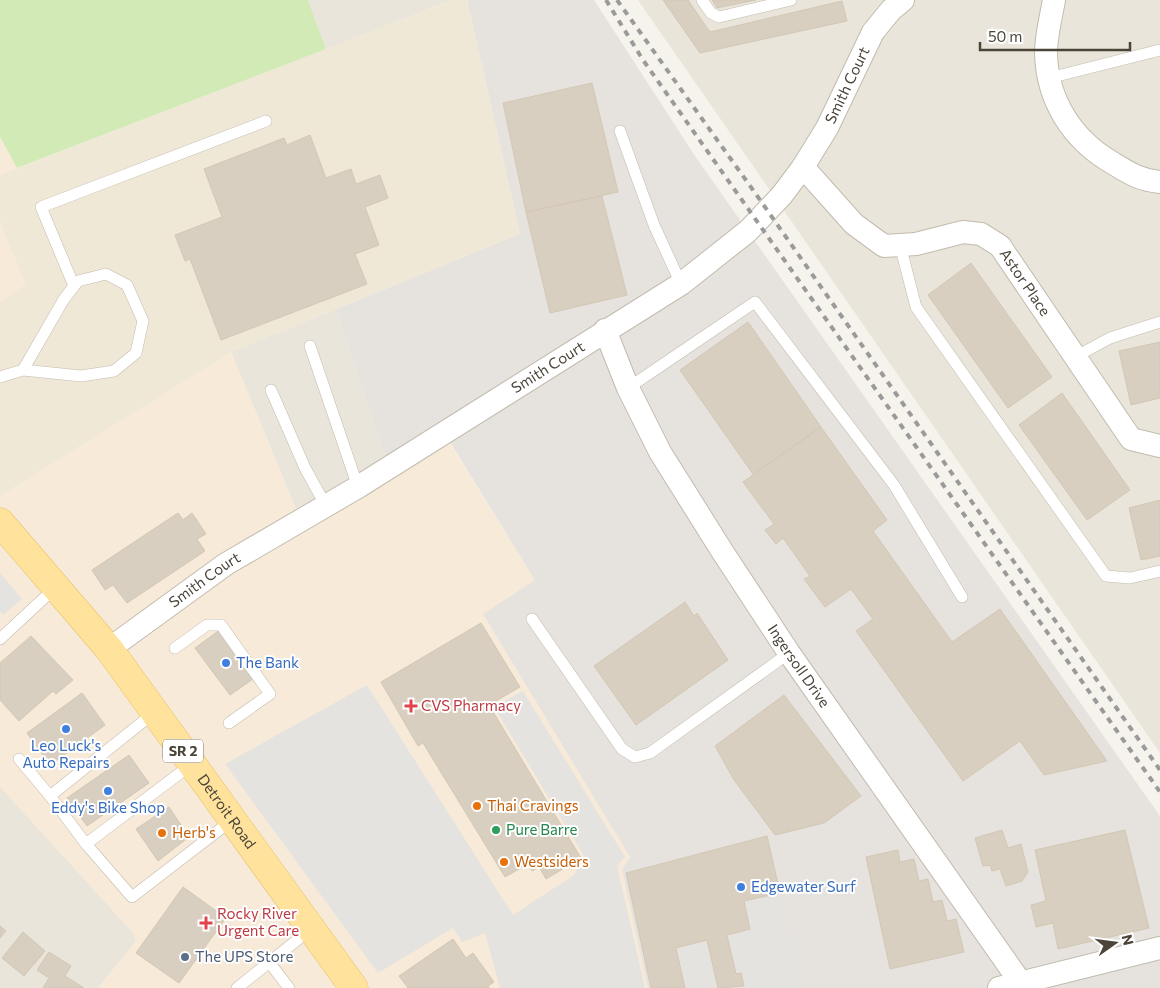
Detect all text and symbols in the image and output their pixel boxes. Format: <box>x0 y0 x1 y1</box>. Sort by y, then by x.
scale bar <box>980 20 1130 52</box>
text: 50 m <box>988 27 1022 45</box>
street label: Smith Court <box>820 43 873 126</box>
street label: Astor Place <box>996 245 1055 319</box>
street label: Smith Court <box>508 337 588 396</box>
street label: Smith Court <box>165 548 243 611</box>
street label: Ingersoll Drive <box>765 621 834 711</box>
place label: The Bank <box>236 653 299 671</box>
marker: The Bank <box>220 657 232 669</box>
place label: CVS Pharmacy <box>421 696 521 714</box>
marker: CVS Pharmacy <box>405 700 417 712</box>
marker: Leo Luck's Auto Repairs <box>60 723 72 735</box>
place label: Leo Luck's Auto Repairs <box>22 736 110 771</box>
road number: SR 2 <box>163 739 203 762</box>
street label: Detroit Road <box>194 770 260 852</box>
marker: Eddy's Bike Shop <box>102 785 114 797</box>
place label: Thai Cravings <box>487 796 579 814</box>
place label: Eddy's Bike Shop <box>51 798 165 816</box>
marker: Thai Cravings <box>471 800 483 812</box>
place label: Pure Barre <box>506 820 578 838</box>
place label: Herb's <box>172 823 216 841</box>
marker: Pure Barre <box>490 824 502 836</box>
marker: Herb's <box>156 827 168 839</box>
place label: Westsiders <box>514 852 589 870</box>
marker: Westsiders <box>498 856 510 868</box>
place label: Edgewater Surf <box>751 877 856 895</box>
marker: Edgewater Surf <box>735 881 747 893</box>
place label: Rocky River Urgent Care <box>217 904 299 939</box>
marker: Rocky River Urgent Care <box>199 916 213 930</box>
north arrow <box>1090 918 1140 968</box>
text: N <box>1119 933 1138 947</box>
place label: The UPS Store <box>195 947 293 965</box>
marker: The UPS Store <box>179 951 191 963</box>

